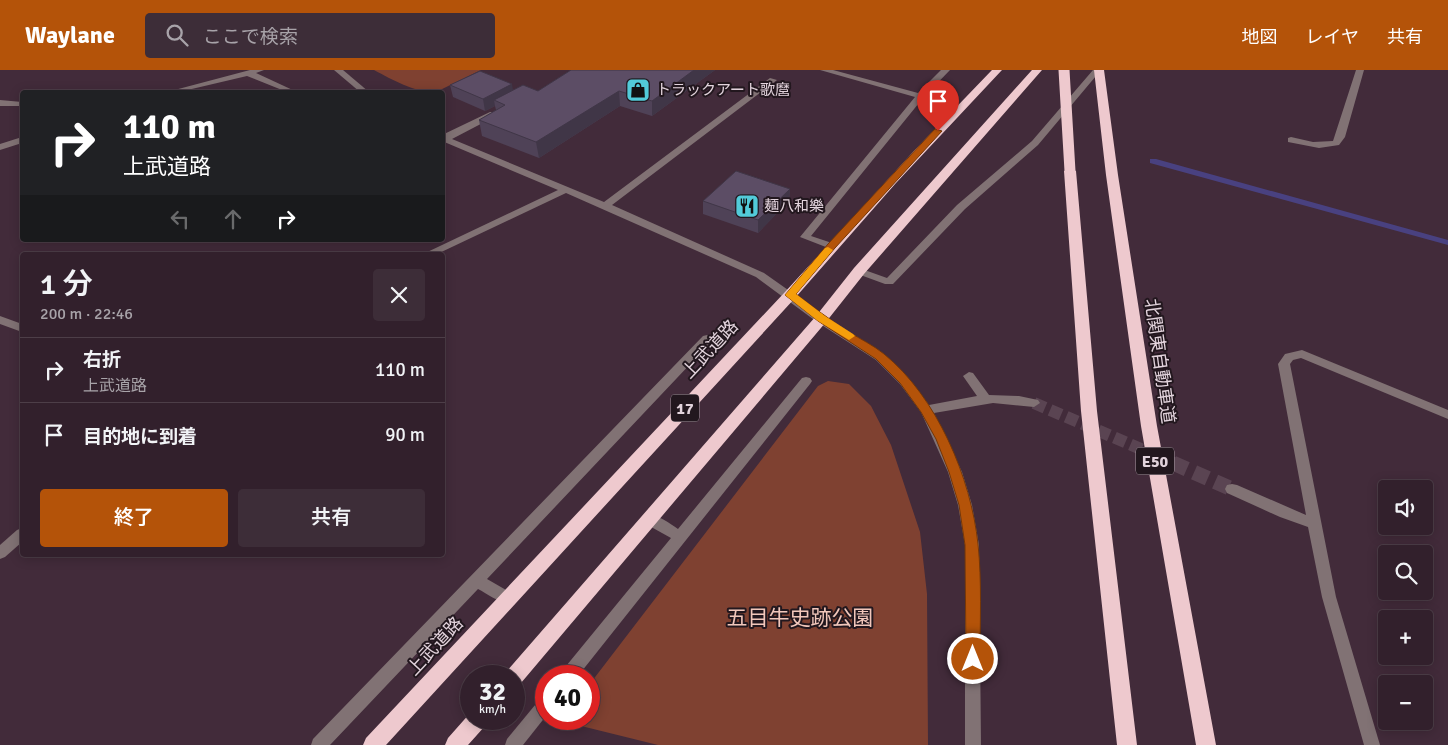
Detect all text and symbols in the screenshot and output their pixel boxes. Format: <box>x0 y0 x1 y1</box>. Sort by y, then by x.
search box <box>145 13 495 58</box>
text: Waylane <box>25 20 115 50</box>
icon: search <box>163 21 191 49</box>
text: ここで検索 <box>203 25 298 49</box>
text: 地図 <box>1242 26 1278 48</box>
text: レイヤ <box>1306 26 1359 48</box>
text: 共有 <box>1387 26 1423 48</box>
shop icon: トラックアート歌麿 <box>625 77 651 103</box>
pin <box>917 80 959 131</box>
place label: トラックアート歌麿 <box>656 81 790 99</box>
icon: arrive <box>924 87 952 115</box>
text: 110 m <box>123 105 216 148</box>
icon: right <box>40 110 105 175</box>
text: 上武道路 <box>123 153 211 180</box>
restaurant icon: 麺八和樂 <box>734 193 760 219</box>
place label: 麺八和樂 <box>764 197 824 215</box>
icon: left <box>166 205 194 233</box>
icon: ahead <box>219 205 247 233</box>
icon: right <box>272 205 300 233</box>
text: 1 分 <box>40 266 93 303</box>
button: close <box>373 269 425 321</box>
street label: 北関東自動車道 <box>1140 297 1180 425</box>
text: 200 m · 22:46 <box>40 304 133 324</box>
street label: 上武道路 <box>677 315 743 383</box>
text: 右折 <box>83 348 121 372</box>
icon: right <box>40 356 68 384</box>
text: 110 m <box>375 358 425 382</box>
text: 上武道路 <box>83 376 147 396</box>
road number: 17 <box>671 394 699 422</box>
icon: arrive <box>40 421 68 449</box>
text: 90 m <box>385 423 425 447</box>
text: 目的地に到着 <box>83 425 197 449</box>
road number: E50 <box>1136 448 1174 474</box>
map controls <box>1378 480 1433 730</box>
button: sound <box>1378 480 1433 535</box>
button: 終了 <box>40 489 228 547</box>
button: 共有 <box>238 489 425 547</box>
button: search <box>1378 545 1433 600</box>
park label: 五目牛史跡公園 <box>727 605 874 631</box>
button: + <box>1378 610 1433 665</box>
street label: 上武道路 <box>402 612 468 680</box>
position arrow <box>946 632 998 684</box>
speed limit sign: 40 <box>535 665 600 730</box>
button: − <box>1378 675 1433 730</box>
text: 32 <box>479 676 506 707</box>
text: km/h <box>479 702 506 717</box>

